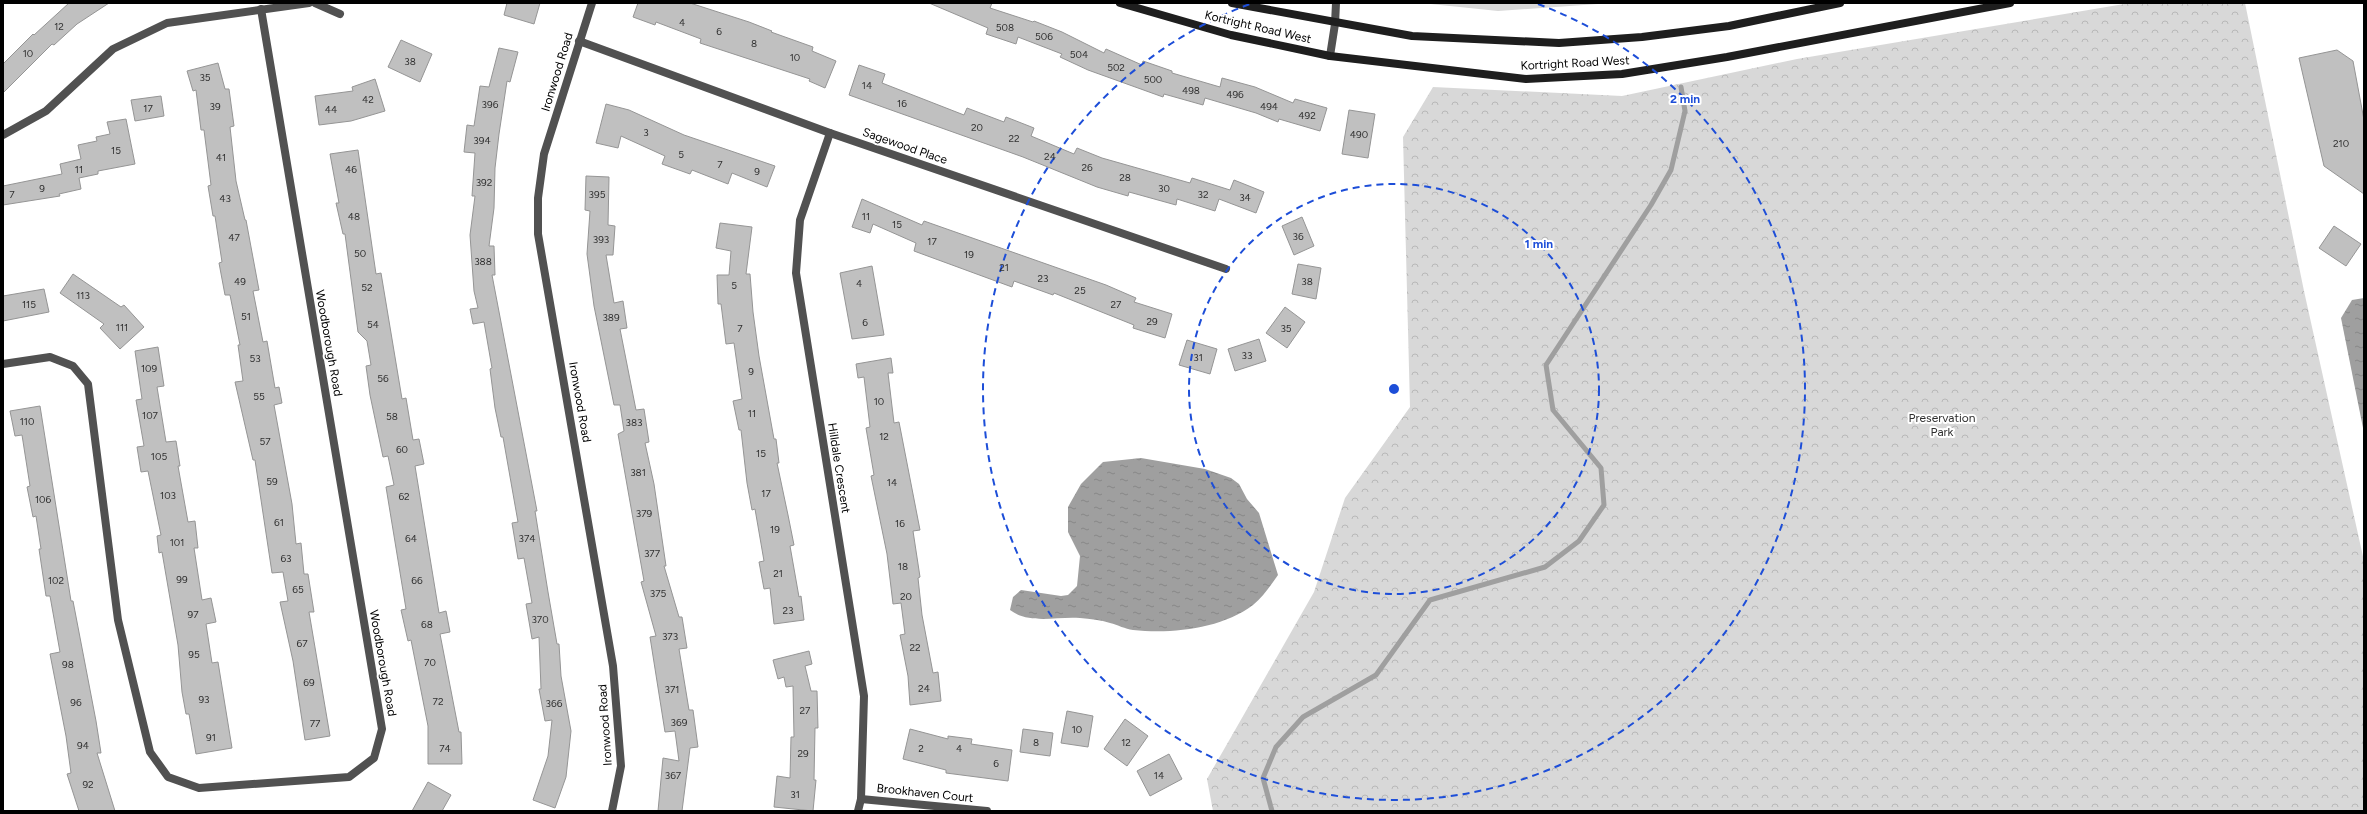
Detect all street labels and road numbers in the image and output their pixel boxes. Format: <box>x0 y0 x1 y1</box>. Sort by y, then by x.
street label: Kortright Road West <box>1203 8 1313 46</box>
street label: Ironwood Road <box>538 31 576 113</box>
street label: Kortright Road West <box>1520 53 1630 73</box>
street label: Sagewood Place <box>861 125 950 167</box>
street label: Woodborough Road <box>313 289 345 397</box>
street label: Ironwood Road <box>566 361 594 443</box>
street label: Hilldale Crescent <box>825 422 853 515</box>
street label: Woodborough Road <box>367 609 399 717</box>
street label: Ironwood Road <box>595 684 615 766</box>
street label: Brookhaven Court <box>876 781 974 805</box>

